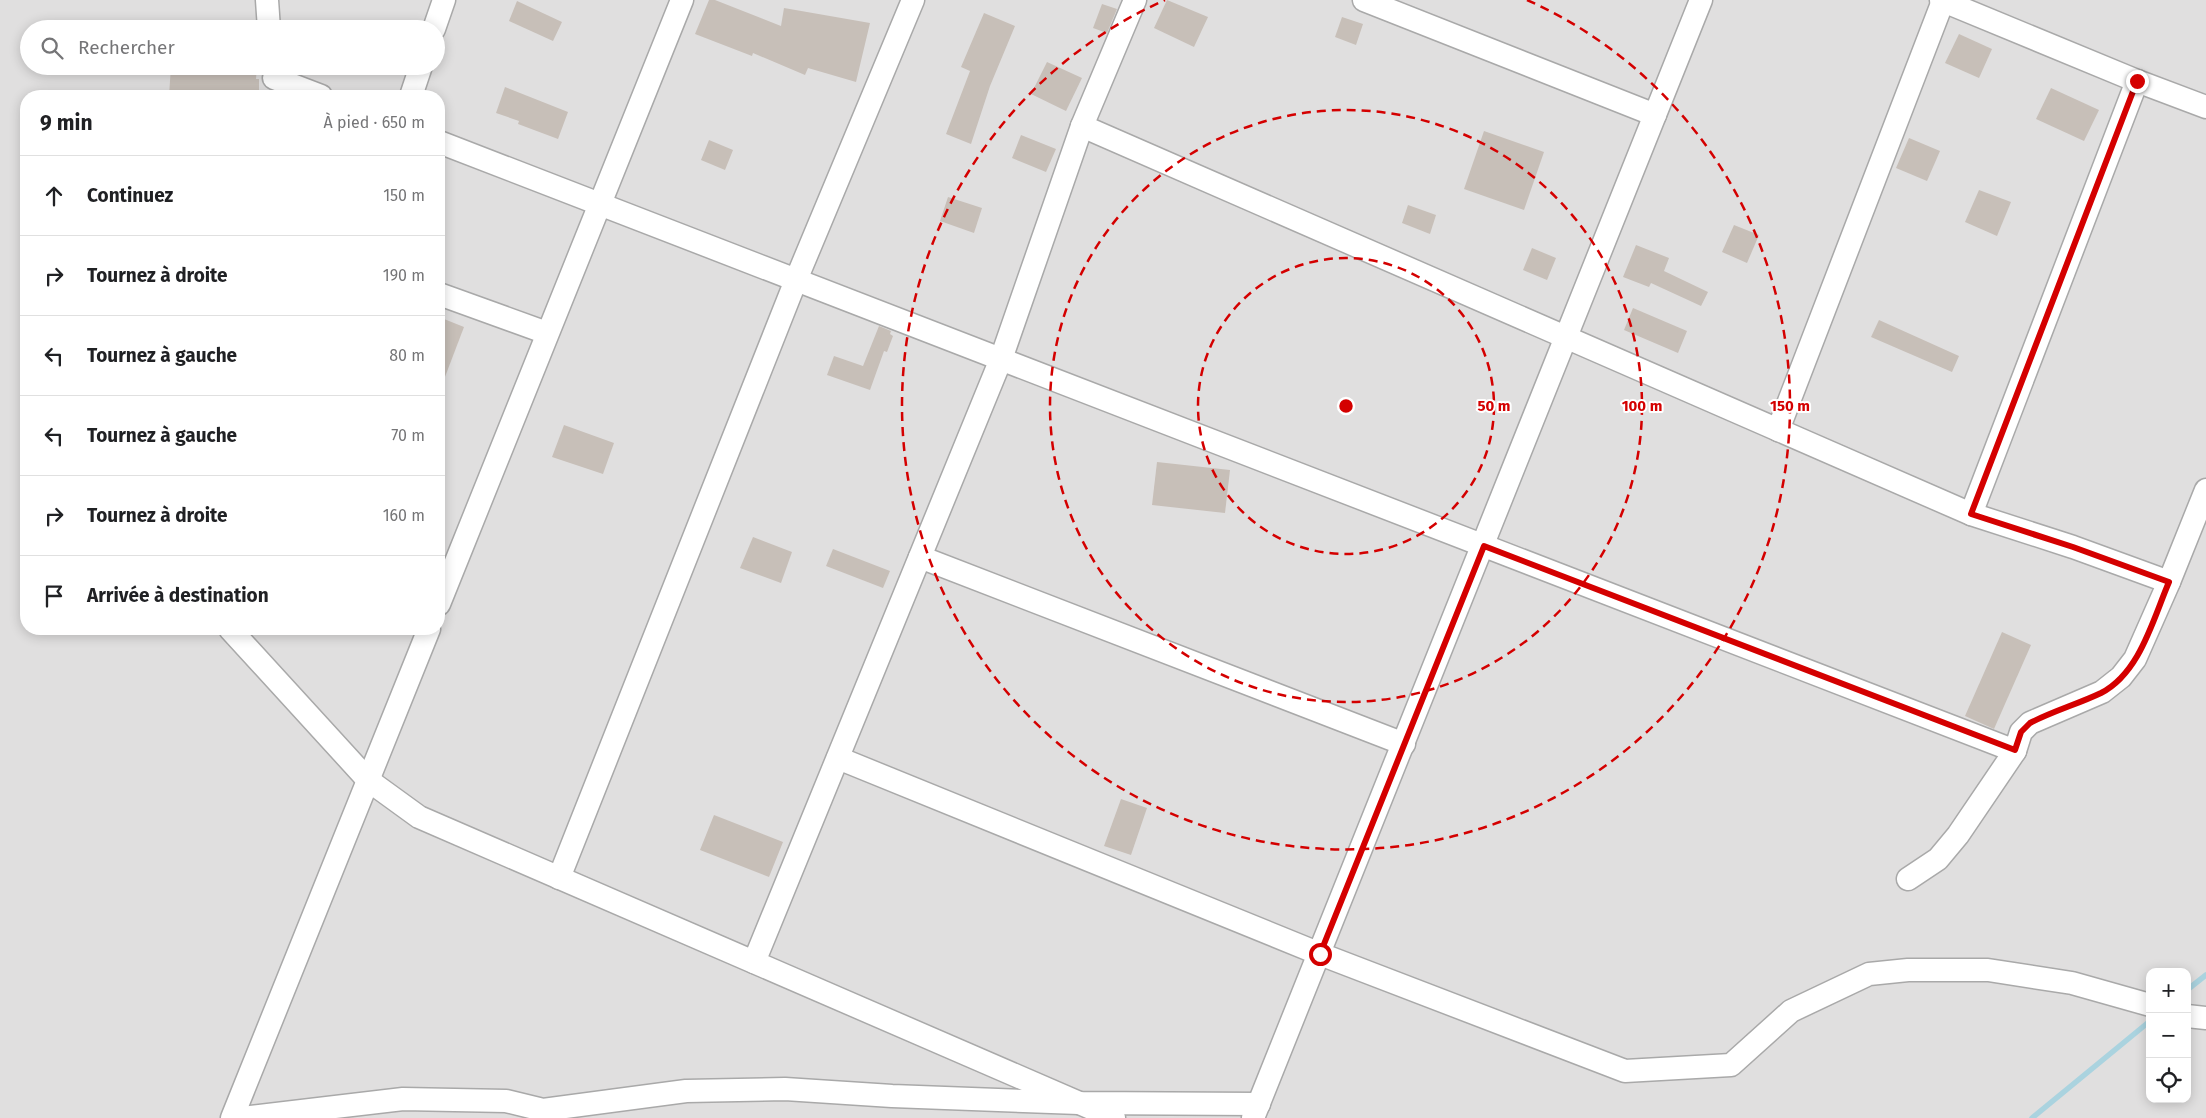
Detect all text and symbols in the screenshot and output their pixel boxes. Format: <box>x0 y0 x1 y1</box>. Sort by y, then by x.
search box <box>20 20 445 75</box>
icon: search <box>38 34 66 62</box>
text: Rechercher <box>78 36 175 59</box>
route end <box>2126 70 2149 93</box>
text: 9 min <box>40 110 93 136</box>
text: À pied · 650 m <box>324 113 425 132</box>
icon: ahead <box>40 182 68 210</box>
text: Continuez <box>87 184 173 207</box>
text: 150 m <box>383 186 425 205</box>
icon: right <box>40 262 68 290</box>
text: Tournez à droite <box>87 264 228 287</box>
text: 190 m <box>383 266 425 285</box>
icon: left <box>40 342 68 370</box>
text: Tournez à gauche <box>87 344 237 367</box>
text: 80 m <box>389 346 425 365</box>
centre of rings <box>1337 397 1355 415</box>
text: 50 m <box>1477 397 1511 415</box>
text: 100 m <box>1622 397 1662 415</box>
text: 150 m <box>1770 397 1810 415</box>
icon: left <box>40 422 68 450</box>
text: Tournez à gauche <box>87 424 237 447</box>
text: 70 m <box>391 426 425 445</box>
icon: right <box>40 502 68 530</box>
text: Tournez à droite <box>87 504 228 527</box>
text: 160 m <box>383 506 425 525</box>
icon: arrive <box>40 582 68 610</box>
text: Arrivée à destination <box>87 584 269 607</box>
route start <box>1309 943 1332 966</box>
map controls <box>2146 968 2191 1103</box>
button: + <box>2146 968 2191 1013</box>
button: − <box>2146 1013 2191 1058</box>
button: locate <box>2146 1058 2191 1103</box>

